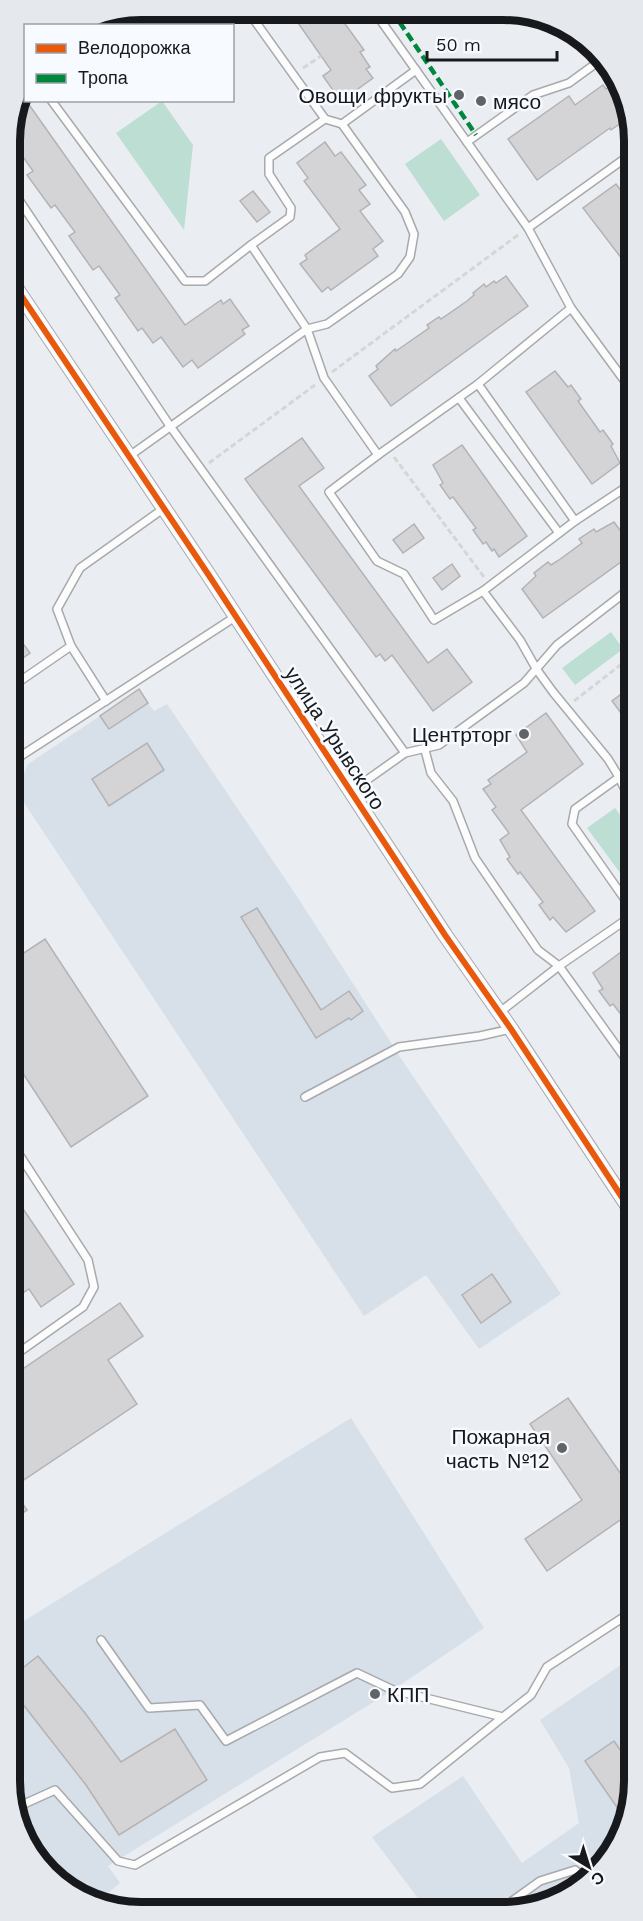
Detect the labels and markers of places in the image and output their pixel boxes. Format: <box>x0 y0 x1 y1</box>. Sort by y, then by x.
place label: Овощи фрукты <box>299 83 447 108</box>
marker: Овощи фрукты <box>452 88 466 102</box>
place label: мясо <box>493 89 541 114</box>
marker: мясо <box>474 94 488 108</box>
place label: Центрторг <box>412 722 512 747</box>
marker: Центрторг <box>517 727 531 741</box>
place label: Пожарная часть №12 <box>446 1424 550 1473</box>
marker: Пожарная часть №12 <box>555 1441 569 1455</box>
place label: КПП <box>387 1682 429 1707</box>
marker: КПП <box>368 1687 382 1701</box>

